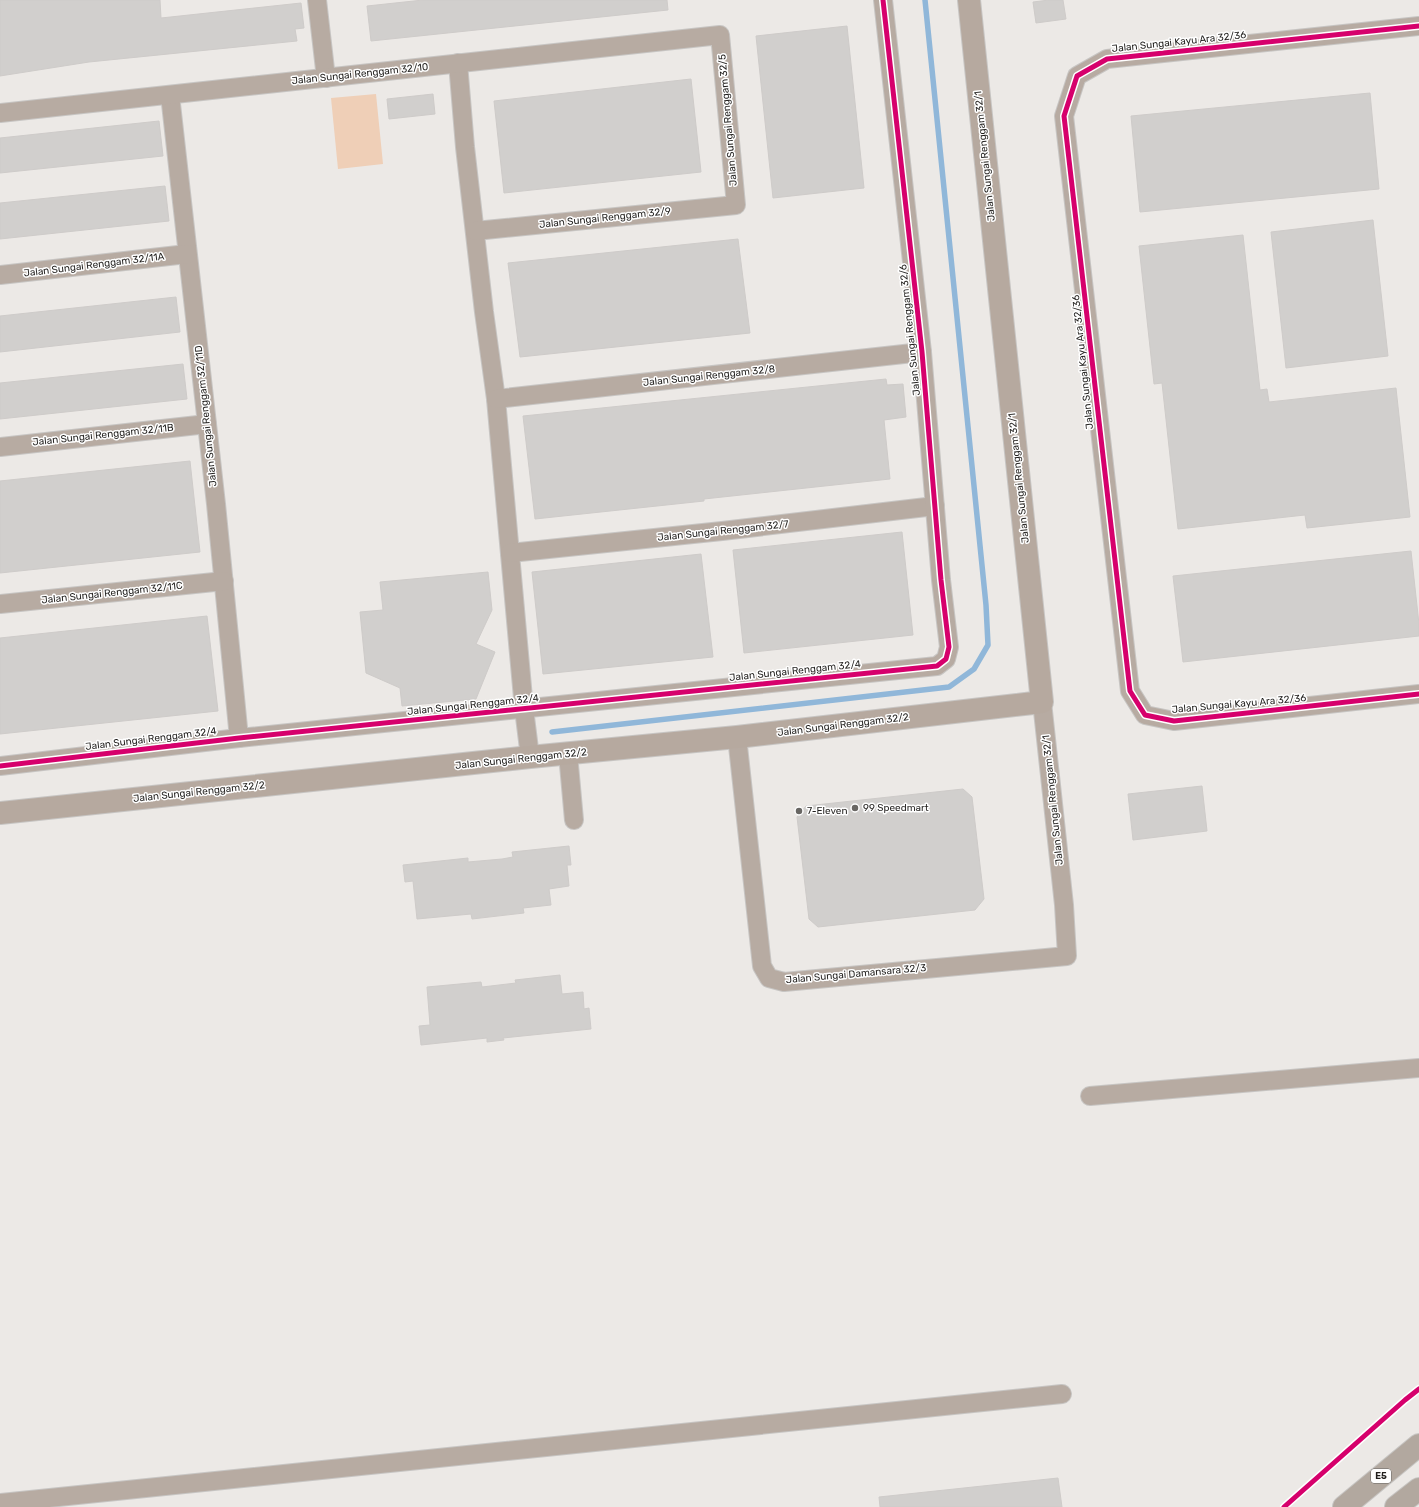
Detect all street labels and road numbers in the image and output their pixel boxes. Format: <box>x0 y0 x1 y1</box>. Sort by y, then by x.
street label: Jalan Sungai Kayu Ara 32/36 <box>1111 29 1247 55</box>
street label: Jalan Sungai Renggam 32/5 <box>716 53 740 187</box>
street label: Jalan Sungai Renggam 32/10 <box>291 61 429 87</box>
street label: Jalan Sungai Renggam 32/1 <box>972 90 998 222</box>
street label: Jalan Sungai Renggam 32/9 <box>538 205 672 231</box>
street label: Jalan Sungai Renggam 32/11A <box>23 250 165 280</box>
street label: Jalan Sungai Renggam 32/6 <box>897 264 923 396</box>
street label: Jalan Sungai Kayu Ara 32/36 <box>1070 294 1096 430</box>
street label: Jalan Sungai Renggam 32/11D <box>193 345 219 487</box>
street label: Jalan Sungai Renggam 32/8 <box>642 363 776 389</box>
street label: Jalan Sungai Renggam 32/1 <box>1006 412 1032 544</box>
street label: Jalan Sungai Renggam 32/11B <box>32 422 174 448</box>
street label: Jalan Sungai Renggam 32/7 <box>657 518 789 544</box>
street label: Jalan Sungai Renggam 32/11C <box>41 580 183 606</box>
street label: Jalan Sungai Renggam 32/4 <box>729 658 861 684</box>
street label: Jalan Sungai Renggam 32/4 <box>407 692 539 718</box>
street label: Jalan Sungai Kayu Ara 32/36 <box>1171 692 1307 716</box>
street label: Jalan Sungai Renggam 32/2 <box>777 711 910 739</box>
street label: Jalan Sungai Renggam 32/4 <box>85 725 217 753</box>
street label: Jalan Sungai Renggam 32/1 <box>1040 734 1066 866</box>
street label: Jalan Sungai Renggam 32/2 <box>455 746 588 772</box>
street label: Jalan Sungai Renggam 32/2 <box>133 779 266 805</box>
street label: Jalan Sungai Damansara 32/3 <box>785 962 927 986</box>
road number: E5 <box>1371 1469 1391 1483</box>

